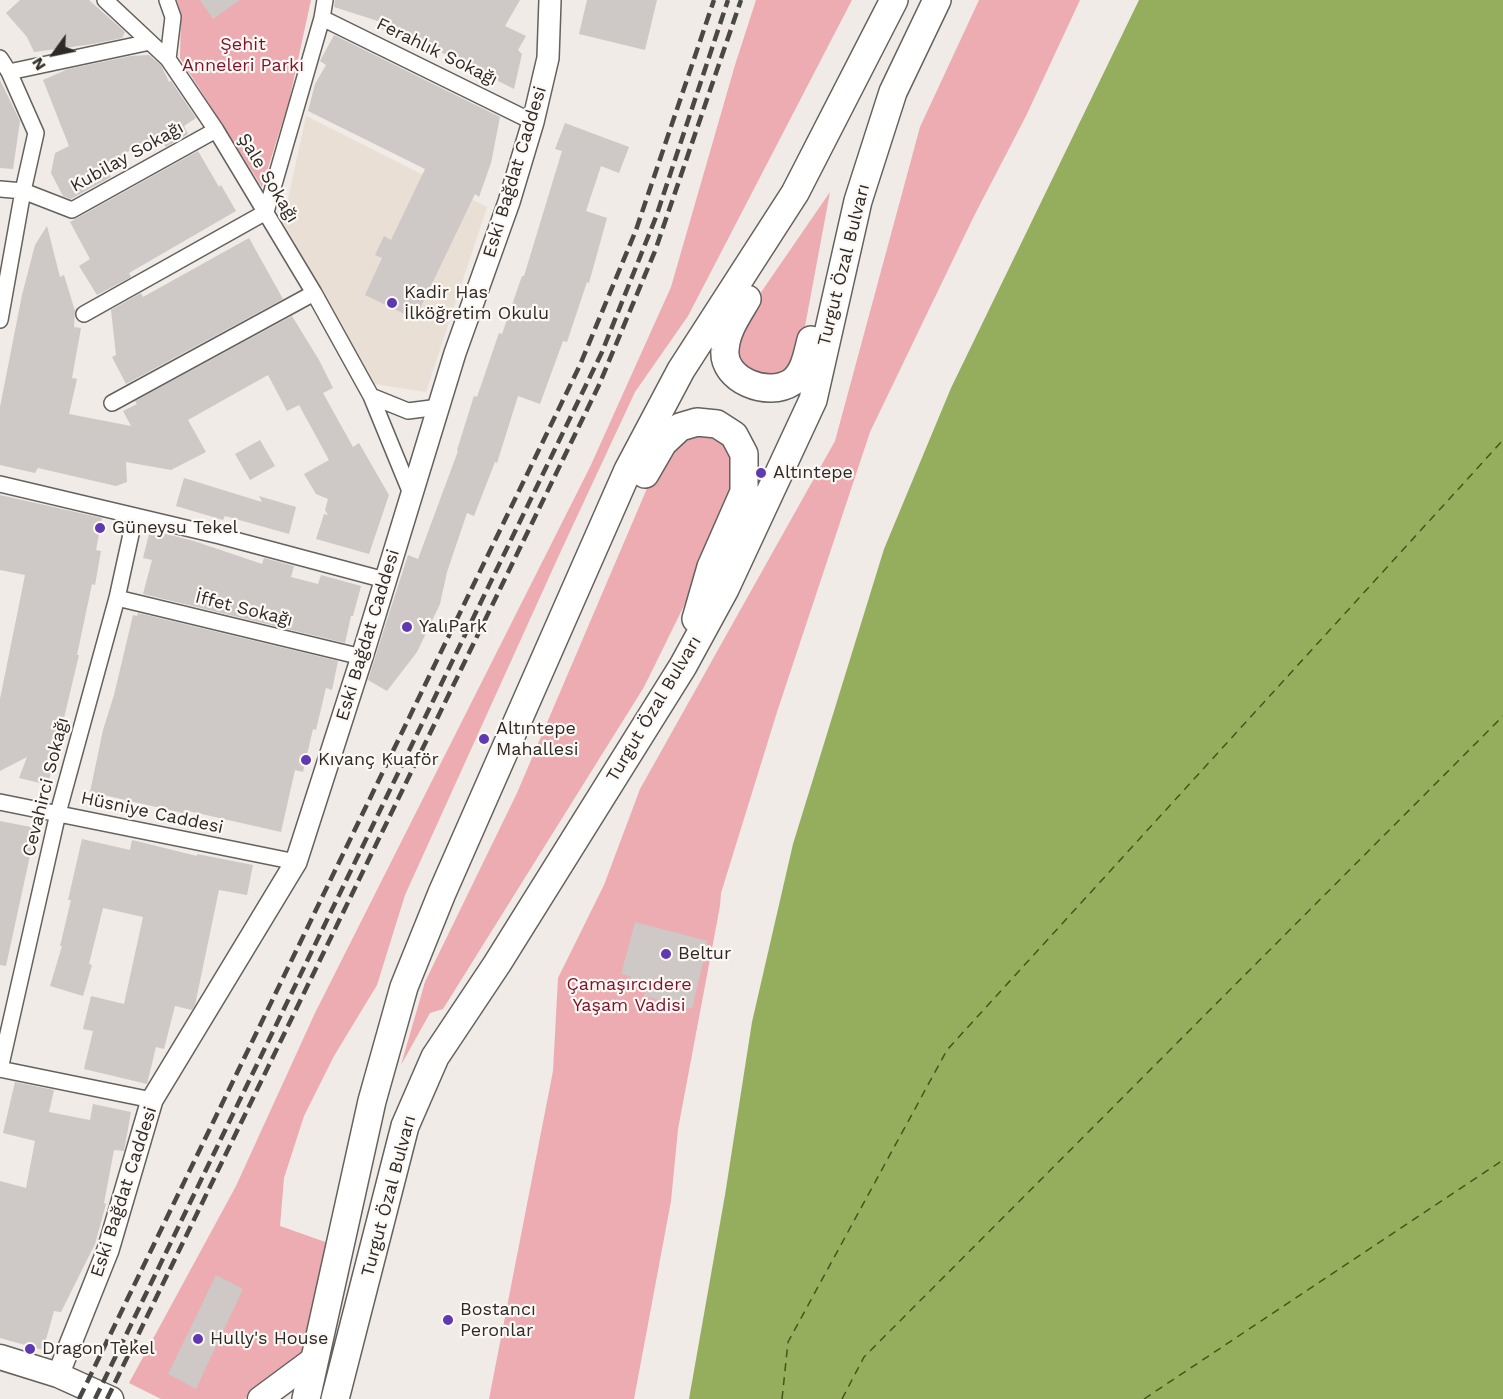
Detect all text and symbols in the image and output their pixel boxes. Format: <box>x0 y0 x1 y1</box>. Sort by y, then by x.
street label: Ferahlık Sokağı <box>373 13 501 91</box>
north arrow <box>24 24 84 84</box>
park label: Şehit Anneleri Parkı <box>182 34 304 76</box>
text: N <box>27 54 50 74</box>
street label: Eski Bağdat Caddesi <box>479 84 551 260</box>
street label: Kubilay Sokağı <box>67 117 187 197</box>
street label: Şale Sokağı <box>233 129 303 227</box>
street label: Turgut Özal Bulvarı <box>813 182 875 348</box>
place label: Kadir Has İlköğretim Okulu <box>404 282 549 324</box>
marker: Kadir Has İlköğretim Okulu <box>385 296 399 310</box>
place label: Altıntepe <box>773 462 853 484</box>
marker: Altıntepe <box>754 466 768 480</box>
place label: Güneysu Tekel <box>112 517 238 539</box>
marker: Güneysu Tekel <box>93 521 107 535</box>
street label: Eski Bağdat Caddesi <box>332 547 404 723</box>
street label: İffet Sokağı <box>193 586 295 632</box>
place label: YalıPark <box>419 616 487 638</box>
marker: YalıPark <box>400 620 414 634</box>
street label: Turgut Özal Bulvarı <box>602 632 706 786</box>
street label: Cevahirci Sokağı <box>18 715 74 859</box>
place label: Altıntepe Mahallesi <box>496 718 578 760</box>
marker: Altıntepe Mahallesi <box>477 732 491 746</box>
place label: Kıvanç Kuaför <box>318 749 439 771</box>
marker: Kıvanç Kuaför <box>299 753 313 767</box>
street label: Hüsniye Caddesi <box>79 787 225 839</box>
place label: Beltur <box>678 943 731 965</box>
marker: Beltur <box>659 947 673 961</box>
park label: Çamaşırcıdere Yaşam Vadisi <box>566 974 692 1016</box>
street label: Eski Bağdat Caddesi <box>86 1104 162 1280</box>
street label: Turgut Özal Bulvarı <box>357 1113 421 1279</box>
place label: Bostancı Peronlar <box>460 1299 536 1342</box>
marker: Bostancı Peronlar <box>441 1313 455 1327</box>
place label: Hully's House <box>210 1328 328 1350</box>
marker: Hully's House <box>191 1332 205 1346</box>
place label: Dragon Tekel <box>42 1338 155 1360</box>
marker: Dragon Tekel <box>23 1342 37 1356</box>

